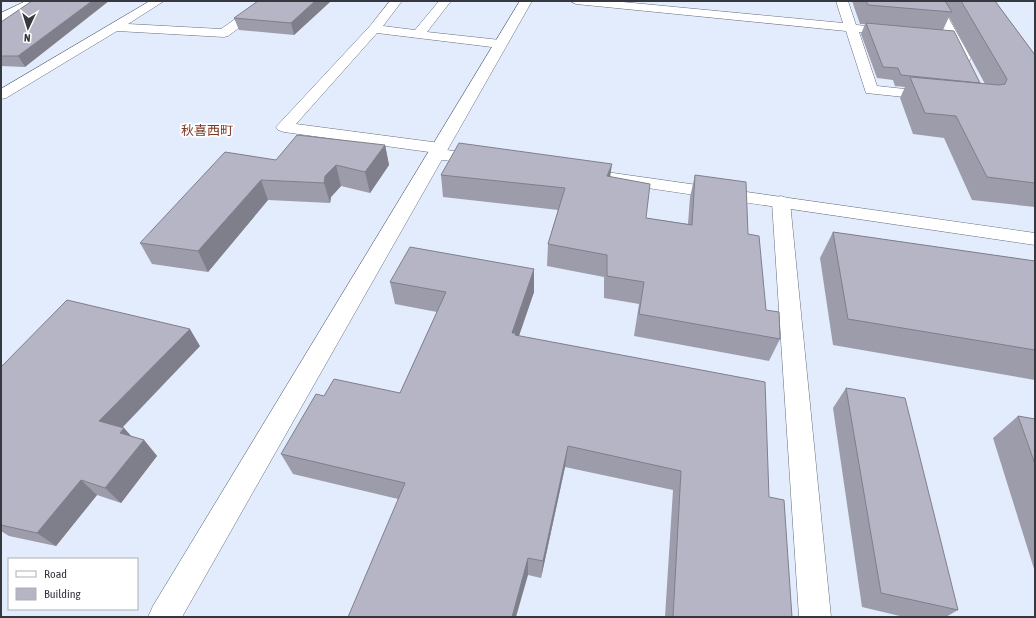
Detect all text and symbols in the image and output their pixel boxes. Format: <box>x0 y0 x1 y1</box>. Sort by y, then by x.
north arrow <box>8 8 48 48</box>
text: N <box>24 32 31 44</box>
district label: 秋喜西町 <box>181 123 233 138</box>
legend <box>8 558 138 610</box>
text: Road <box>44 567 67 581</box>
text: Building <box>44 587 82 601</box>

